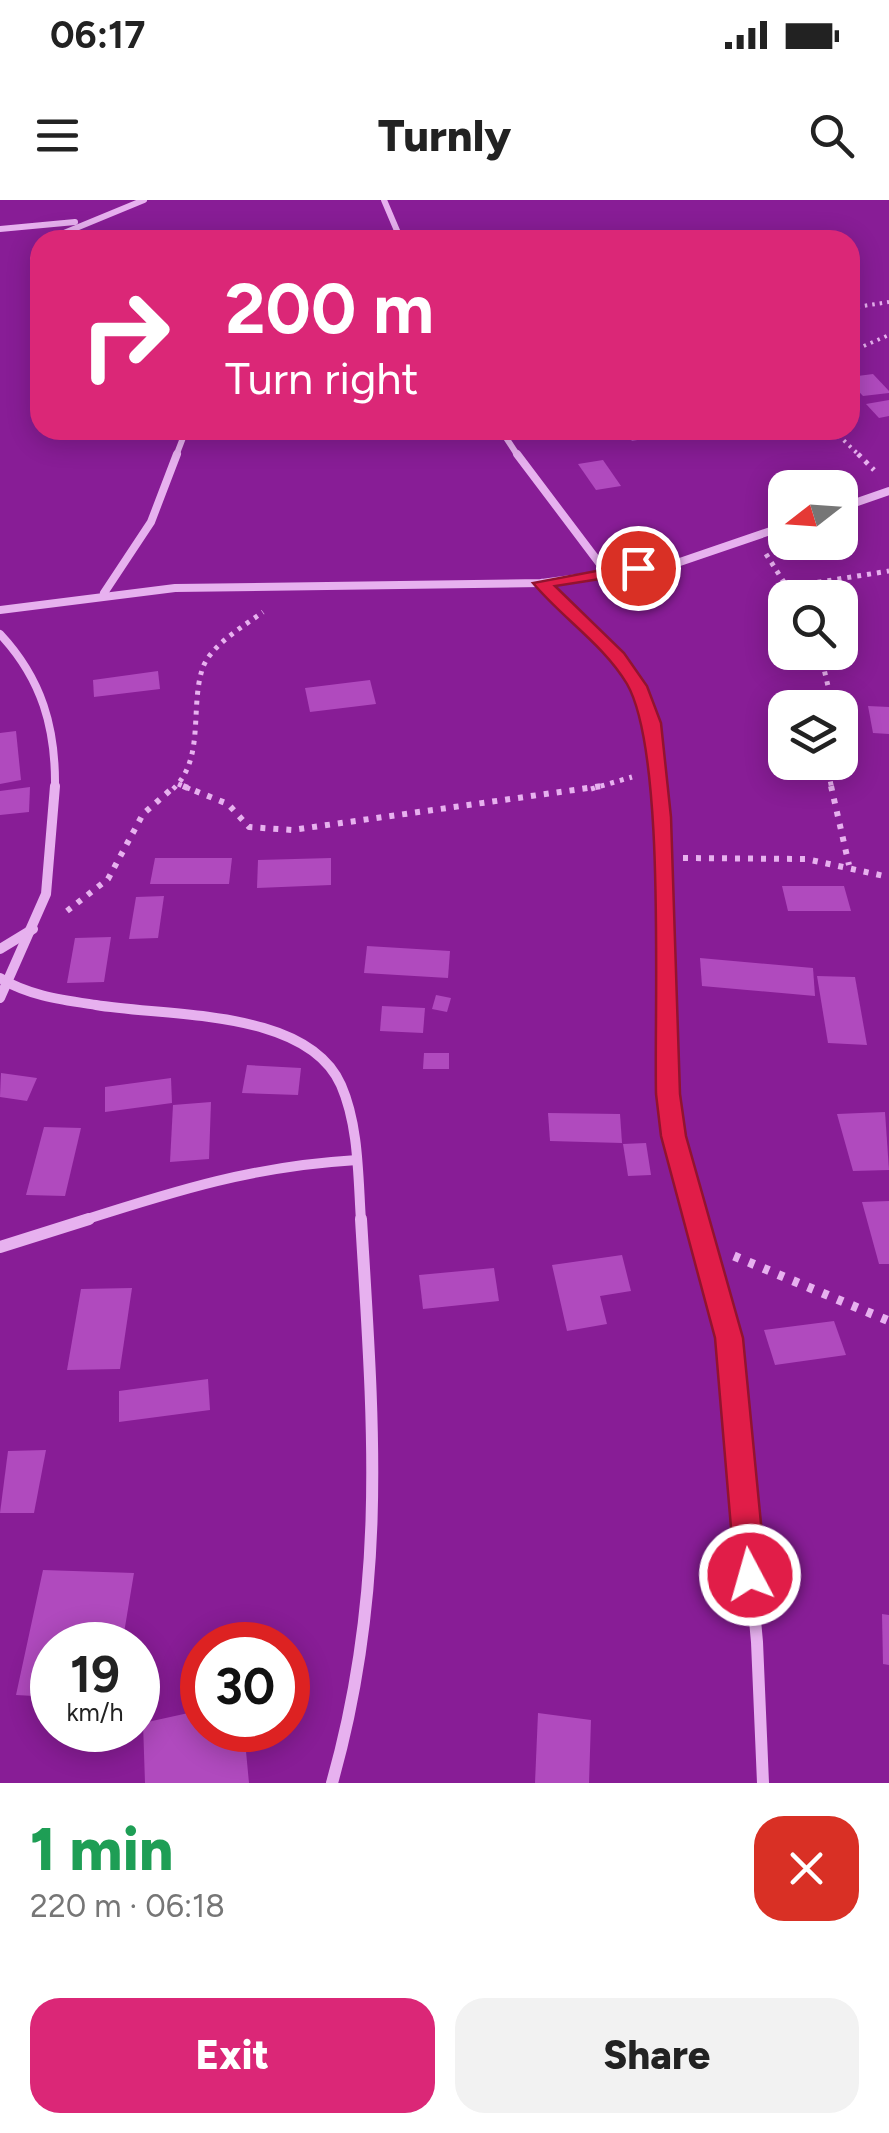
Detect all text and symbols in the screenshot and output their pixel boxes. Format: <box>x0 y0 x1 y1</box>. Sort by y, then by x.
text: 06:17 <box>50 12 145 58</box>
icon: menu <box>30 108 85 163</box>
text: Turnly <box>378 108 511 162</box>
icon: search <box>804 108 859 163</box>
text: 200 m <box>225 266 434 351</box>
icon: right <box>60 270 190 400</box>
text: Turn right <box>225 351 418 405</box>
north arrow <box>768 470 858 560</box>
map controls <box>768 470 858 780</box>
pin <box>596 526 681 611</box>
icon: arrive <box>611 541 666 596</box>
button: search <box>768 580 858 670</box>
button: layers <box>768 690 858 780</box>
position arrow <box>698 1523 802 1627</box>
speed limit sign: 30 <box>180 1622 310 1752</box>
text: 19 <box>70 1644 120 1705</box>
text: km/h <box>66 1697 124 1727</box>
text: 1 min <box>30 1813 173 1885</box>
button: close <box>754 1816 859 1921</box>
text: 220 m · 06:18 <box>30 1887 225 1925</box>
button: Exit <box>30 1998 435 2113</box>
button: Share <box>455 1998 859 2113</box>

